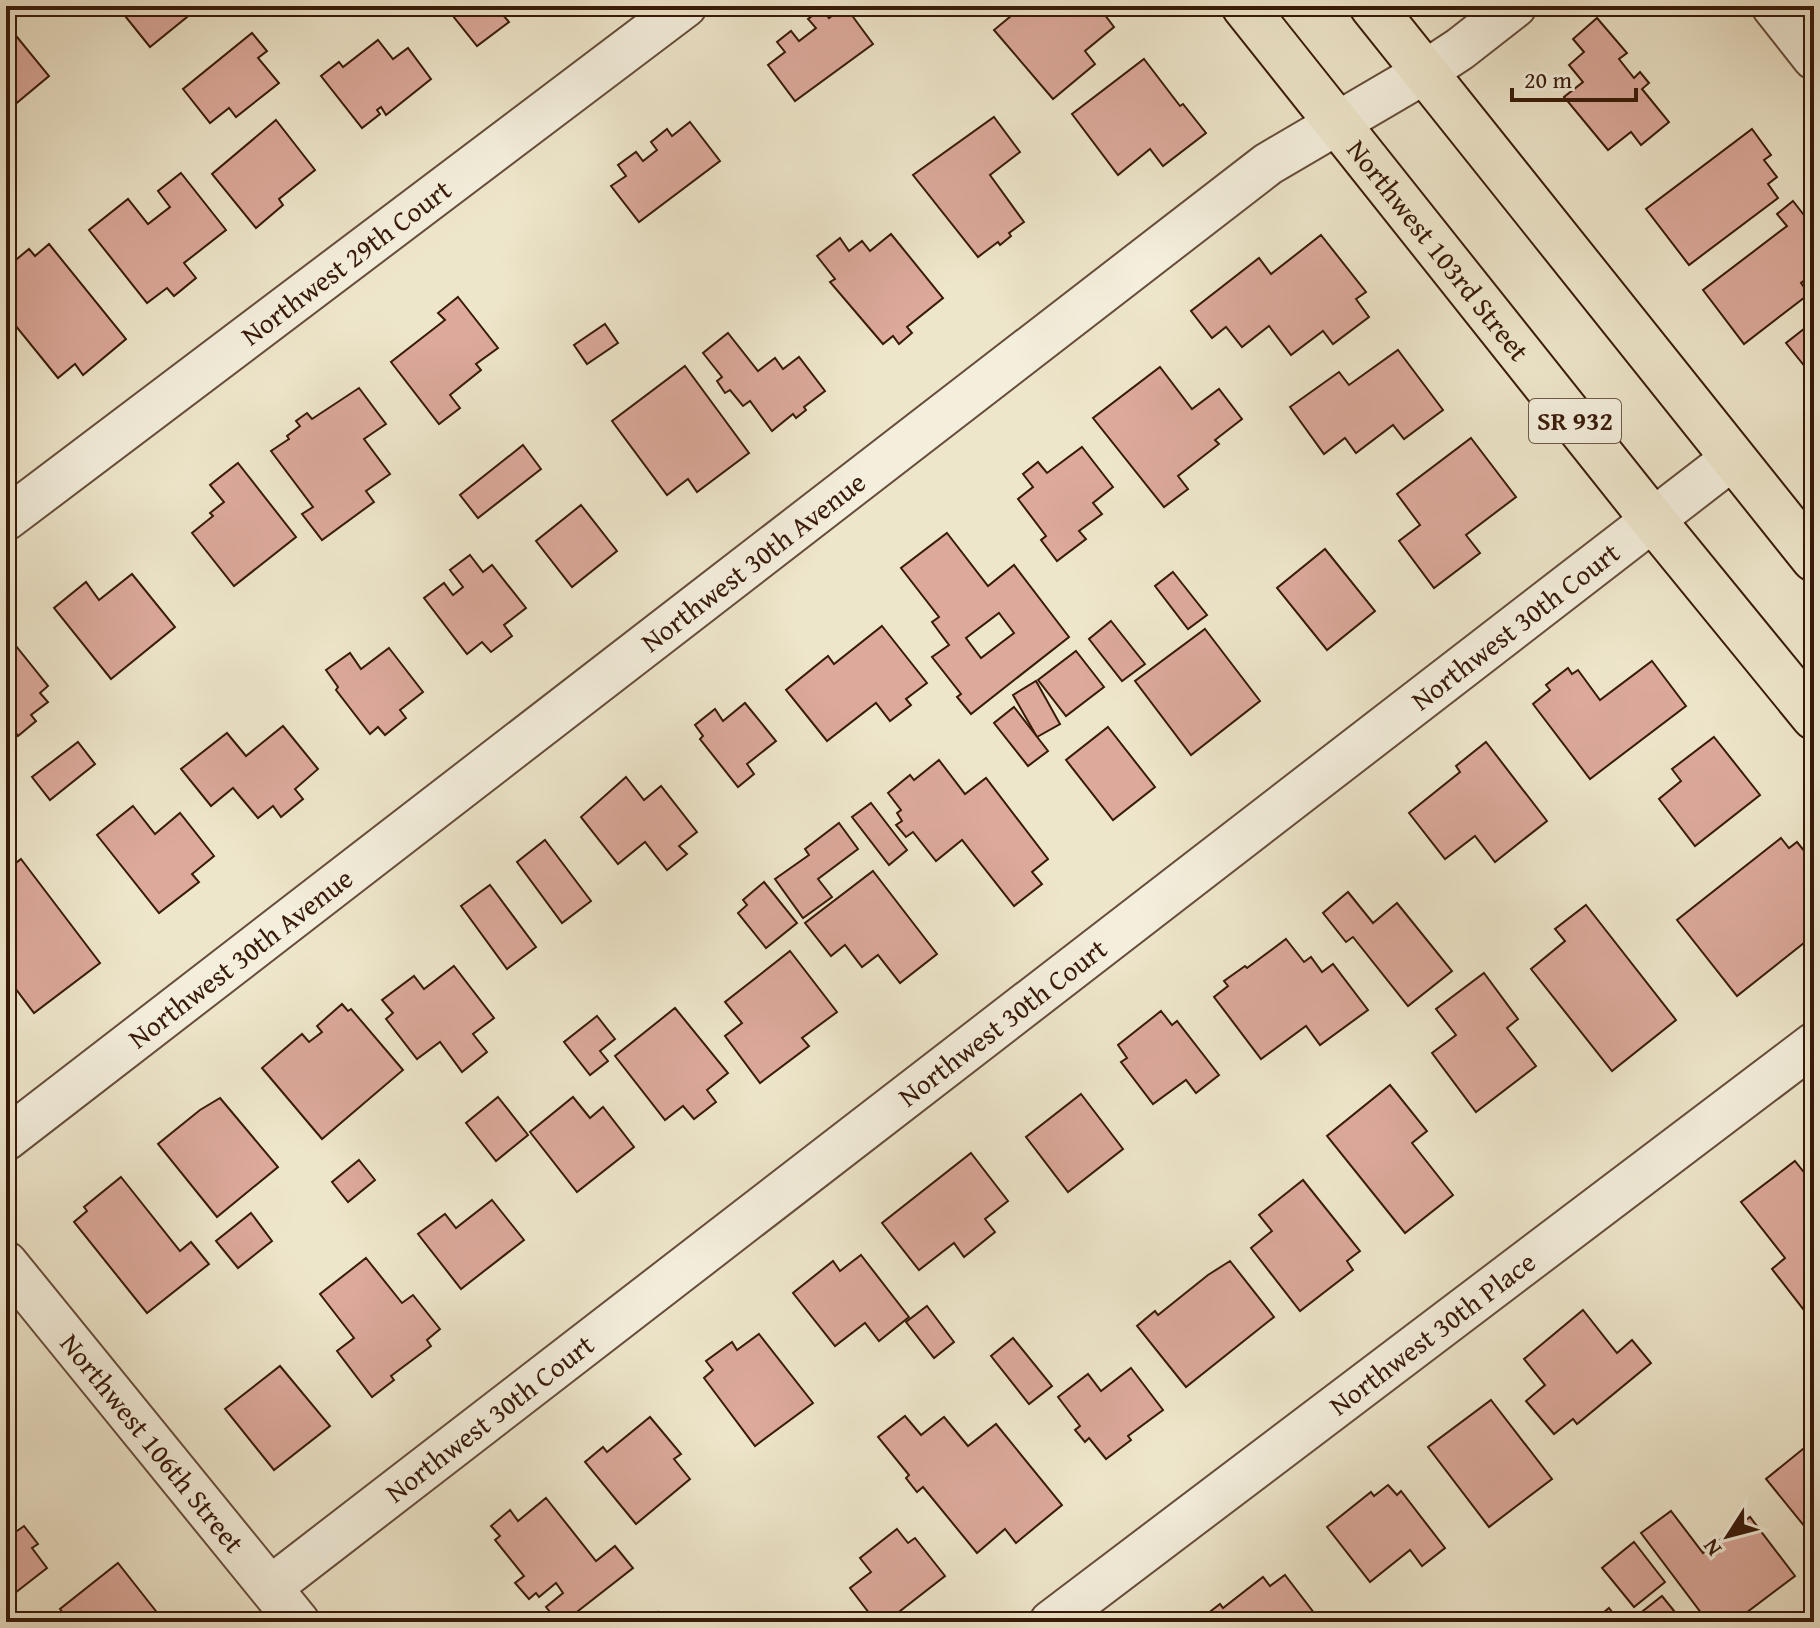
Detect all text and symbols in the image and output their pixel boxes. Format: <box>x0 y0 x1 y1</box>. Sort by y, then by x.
scale bar <box>1512 52 1636 102</box>
text: 20 m <box>1524 62 1572 97</box>
street label: Northwest 103rd Street <box>1338 130 1540 370</box>
street label: Northwest 29th Court <box>232 169 459 355</box>
road number: SR 932 <box>1529 399 1621 443</box>
street label: Northwest 30th Avenue <box>632 461 874 662</box>
street label: Northwest 30th Court <box>1402 532 1628 720</box>
street label: Northwest 30th Avenue <box>119 858 361 1058</box>
street label: Northwest 30th Court <box>889 928 1115 1116</box>
street label: Northwest 30th Place <box>1320 1241 1544 1425</box>
street label: Northwest 106th Street <box>51 1324 255 1561</box>
street label: Northwest 30th Court <box>376 1324 602 1512</box>
north arrow <box>1688 1496 1768 1576</box>
text: N <box>1694 1532 1729 1563</box>

